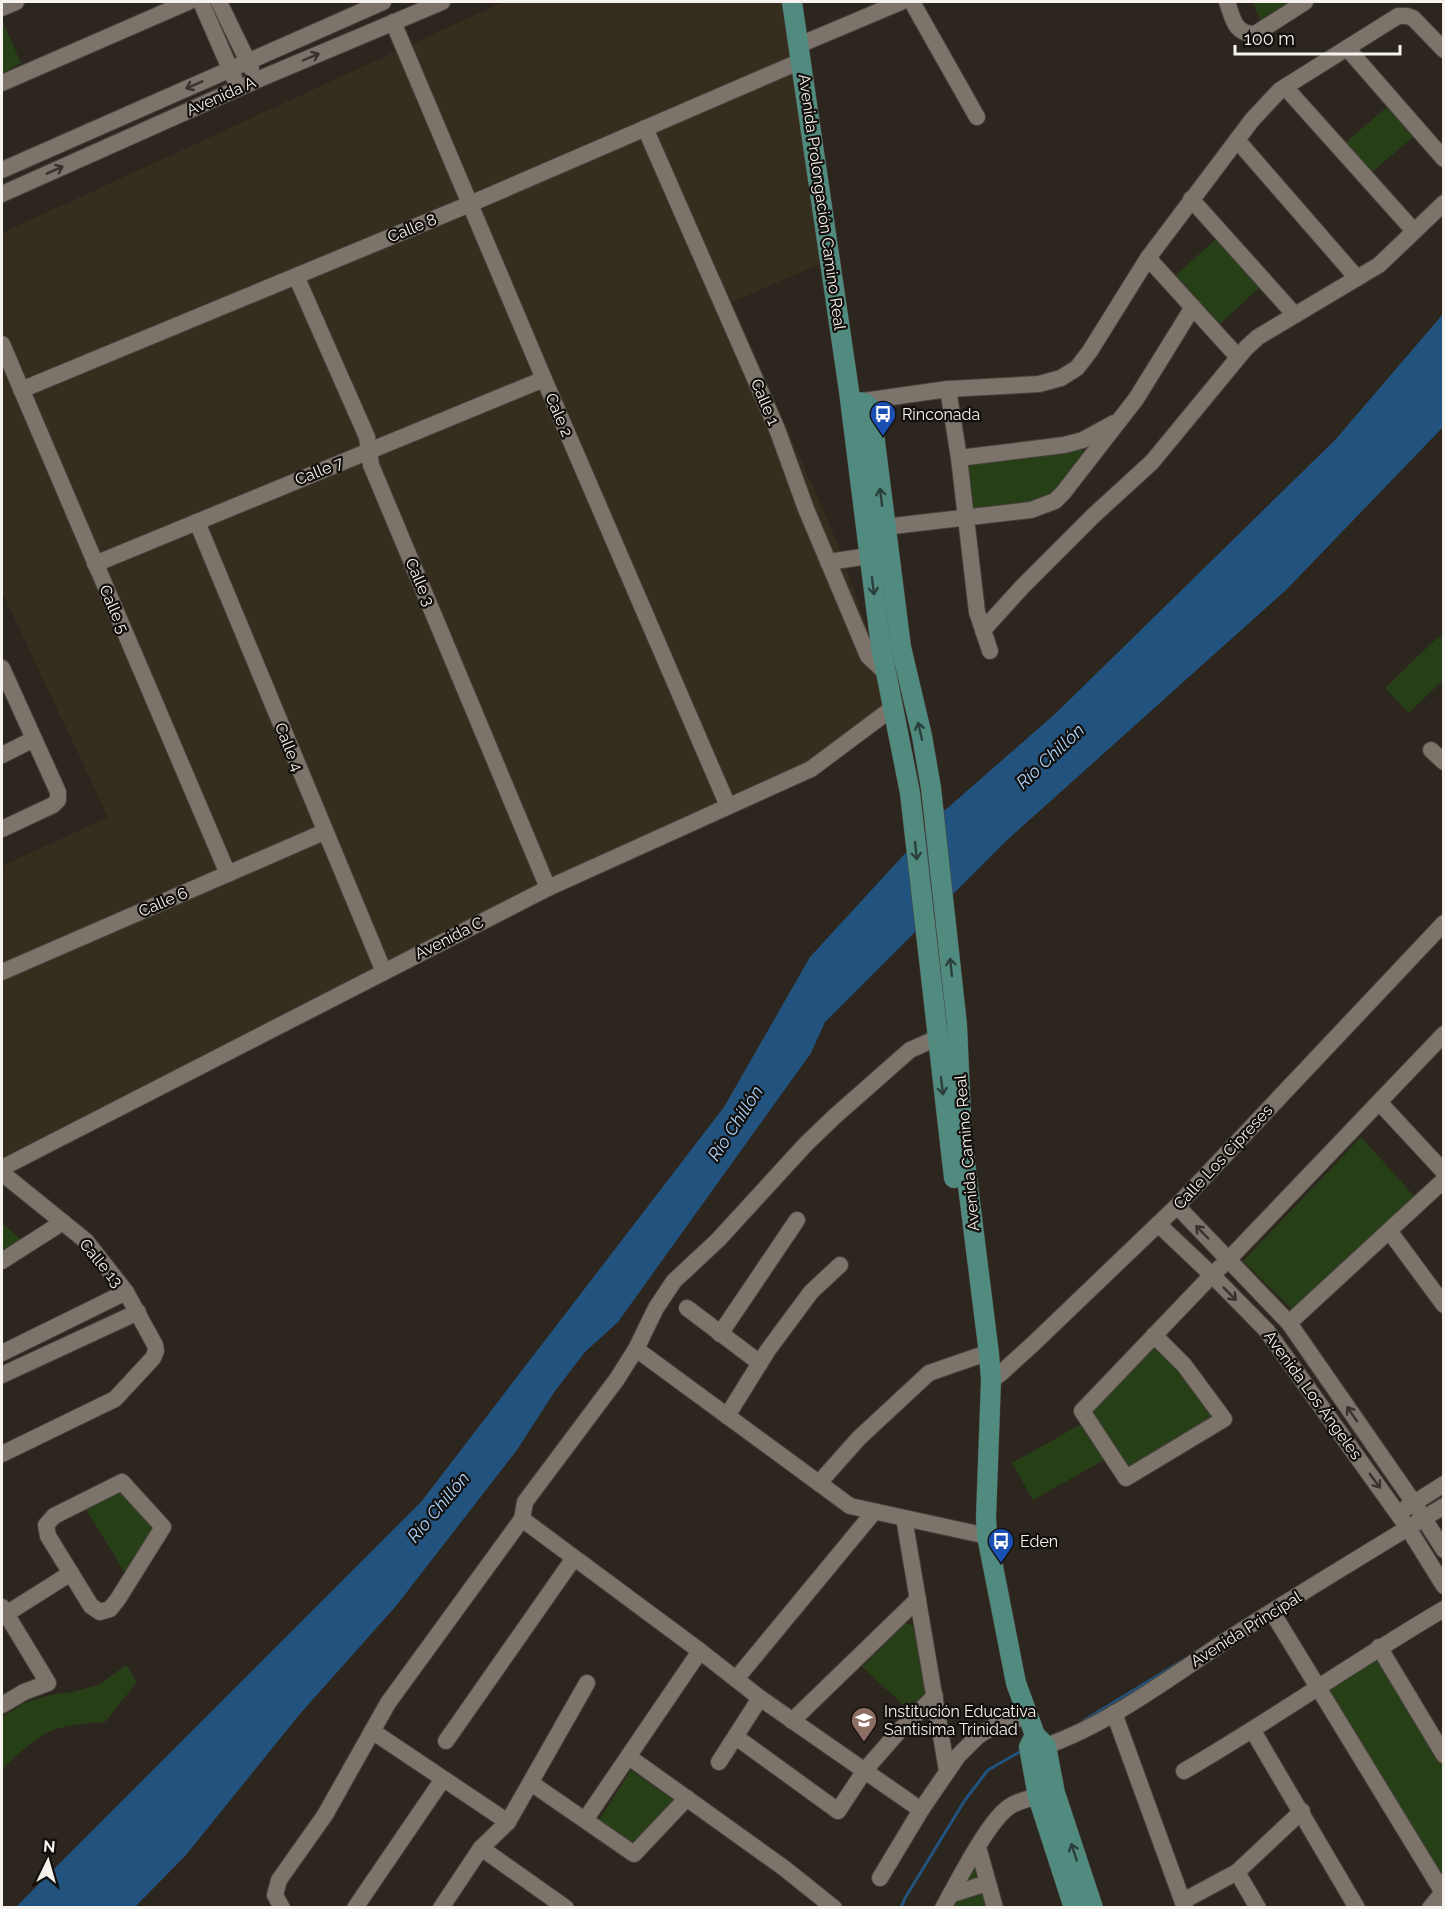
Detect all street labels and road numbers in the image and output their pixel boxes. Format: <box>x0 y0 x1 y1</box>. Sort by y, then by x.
street label: Avenida A <box>183 72 259 120</box>
street label: Avenida Prolongación Camino Real <box>795 73 850 332</box>
street label: Calle 8 <box>385 210 439 246</box>
street label: Calle 1 <box>747 376 783 428</box>
street label: Cale 2 <box>541 390 577 440</box>
street label: Calle 7 <box>292 453 346 489</box>
street label: Calle 3 <box>401 555 439 609</box>
street label: Calle 5 <box>95 582 133 636</box>
street label: Calle 4 <box>271 720 307 774</box>
street label: Calle 6 <box>136 883 190 921</box>
street label: Avenida C <box>412 913 487 963</box>
street label: Avenida Camino Real <box>951 1073 983 1232</box>
street label: Calle Los Cipreses <box>1170 1100 1277 1213</box>
street label: Calle 13 <box>75 1235 127 1291</box>
street label: Avenida Los Ángeles <box>1260 1326 1367 1463</box>
street label: Avenida Principal <box>1187 1587 1305 1671</box>

